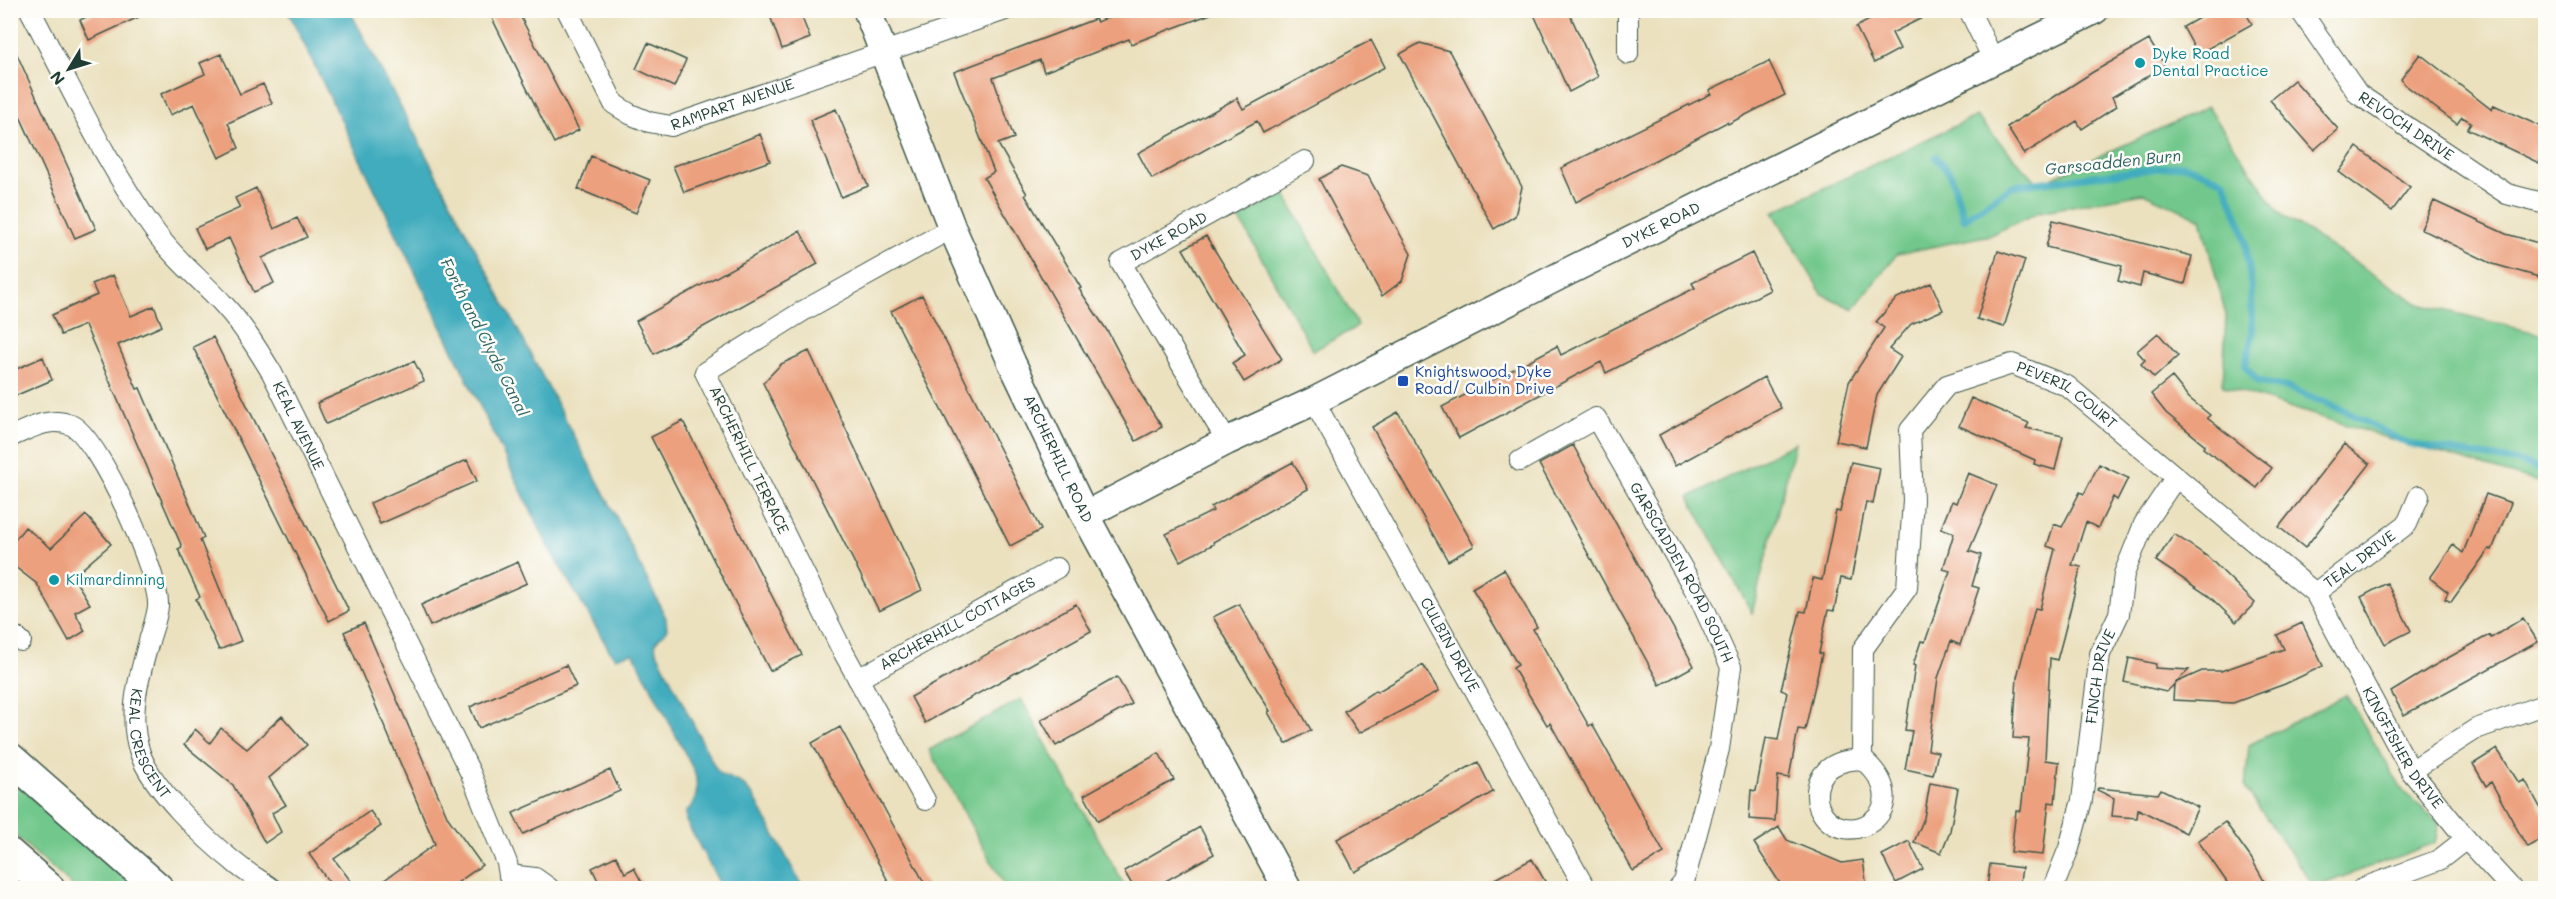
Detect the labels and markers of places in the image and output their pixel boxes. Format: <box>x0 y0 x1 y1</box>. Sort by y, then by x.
place label: Dyke Road Dental Practice <box>2152 43 2269 80</box>
marker: Dyke Road Dental Practice <box>2133 56 2147 70</box>
place label: Knightswood, Dyke Road/ Culbin Drive <box>1415 361 1555 398</box>
marker: Knightswood, Dyke Road/ Culbin Drive <box>1396 374 1410 388</box>
place label: Kilmardinning <box>66 569 165 589</box>
marker: Kilmardinning <box>47 573 61 587</box>

